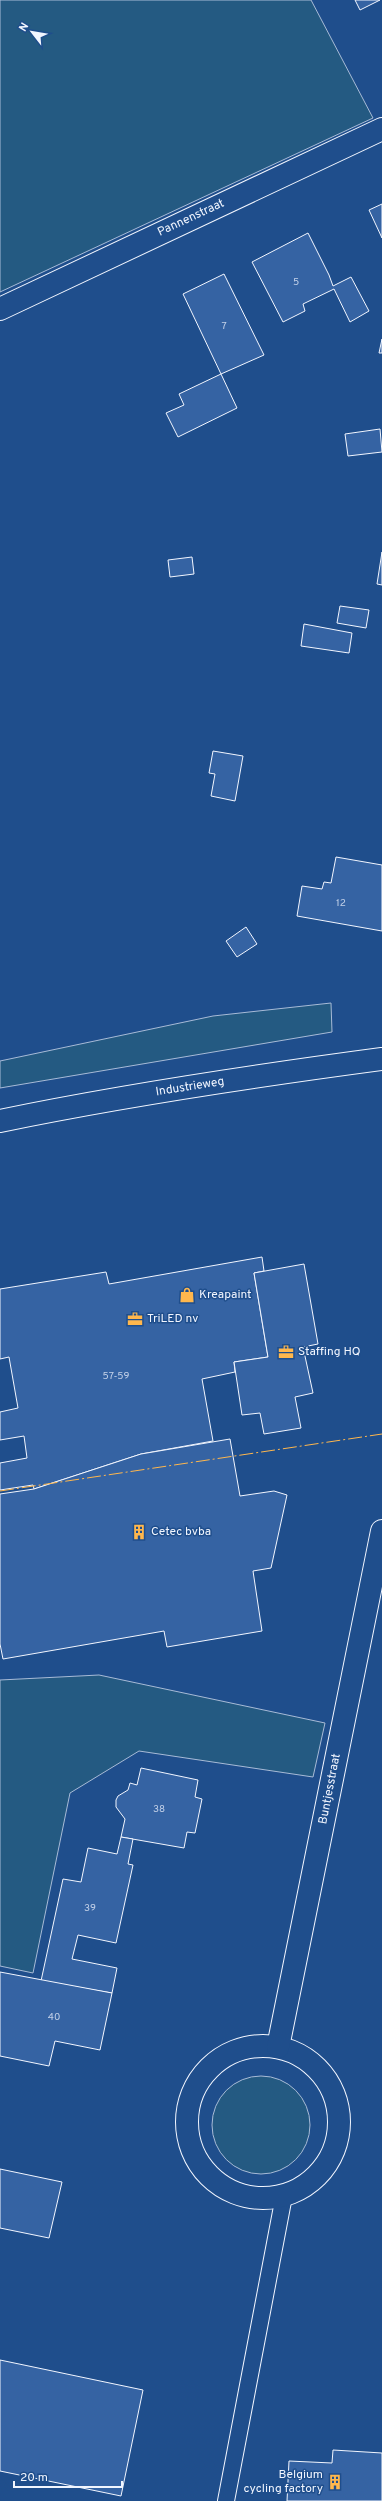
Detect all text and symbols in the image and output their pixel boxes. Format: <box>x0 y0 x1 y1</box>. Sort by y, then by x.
north arrow <box>12 12 52 52</box>
text: N <box>16 20 32 34</box>
street label: Pannenstraat <box>155 196 227 240</box>
house number: 5 <box>293 276 299 289</box>
house number: 7 <box>221 320 227 333</box>
house number: 12 <box>336 897 346 910</box>
street label: Industrieweg <box>155 1074 225 1100</box>
shop icon: Kreapaint <box>178 1286 196 1304</box>
place label: Kreapaint <box>199 1287 252 1303</box>
office icon: TriLED nv <box>126 1310 144 1328</box>
place label: TriLED nv <box>147 1311 198 1327</box>
office icon: Staffing HQ <box>277 1343 295 1361</box>
place label: Staffing HQ <box>298 1344 361 1360</box>
house number: 57-59 <box>103 1370 129 1383</box>
building icon: Cetec bvba <box>130 1523 148 1541</box>
place label: Cetec bvba <box>151 1524 211 1540</box>
street label: Buntjesstraat <box>315 1752 345 1826</box>
house number: 38 <box>153 1803 165 1816</box>
house number: 39 <box>84 1902 96 1915</box>
house number: 40 <box>48 2011 60 2024</box>
scale bar <box>14 2463 122 2489</box>
place label: Belgium cycling factory <box>243 2467 323 2497</box>
text: 20 m <box>20 2470 48 2486</box>
building icon: Belgium cycling factory <box>326 2473 344 2491</box>

